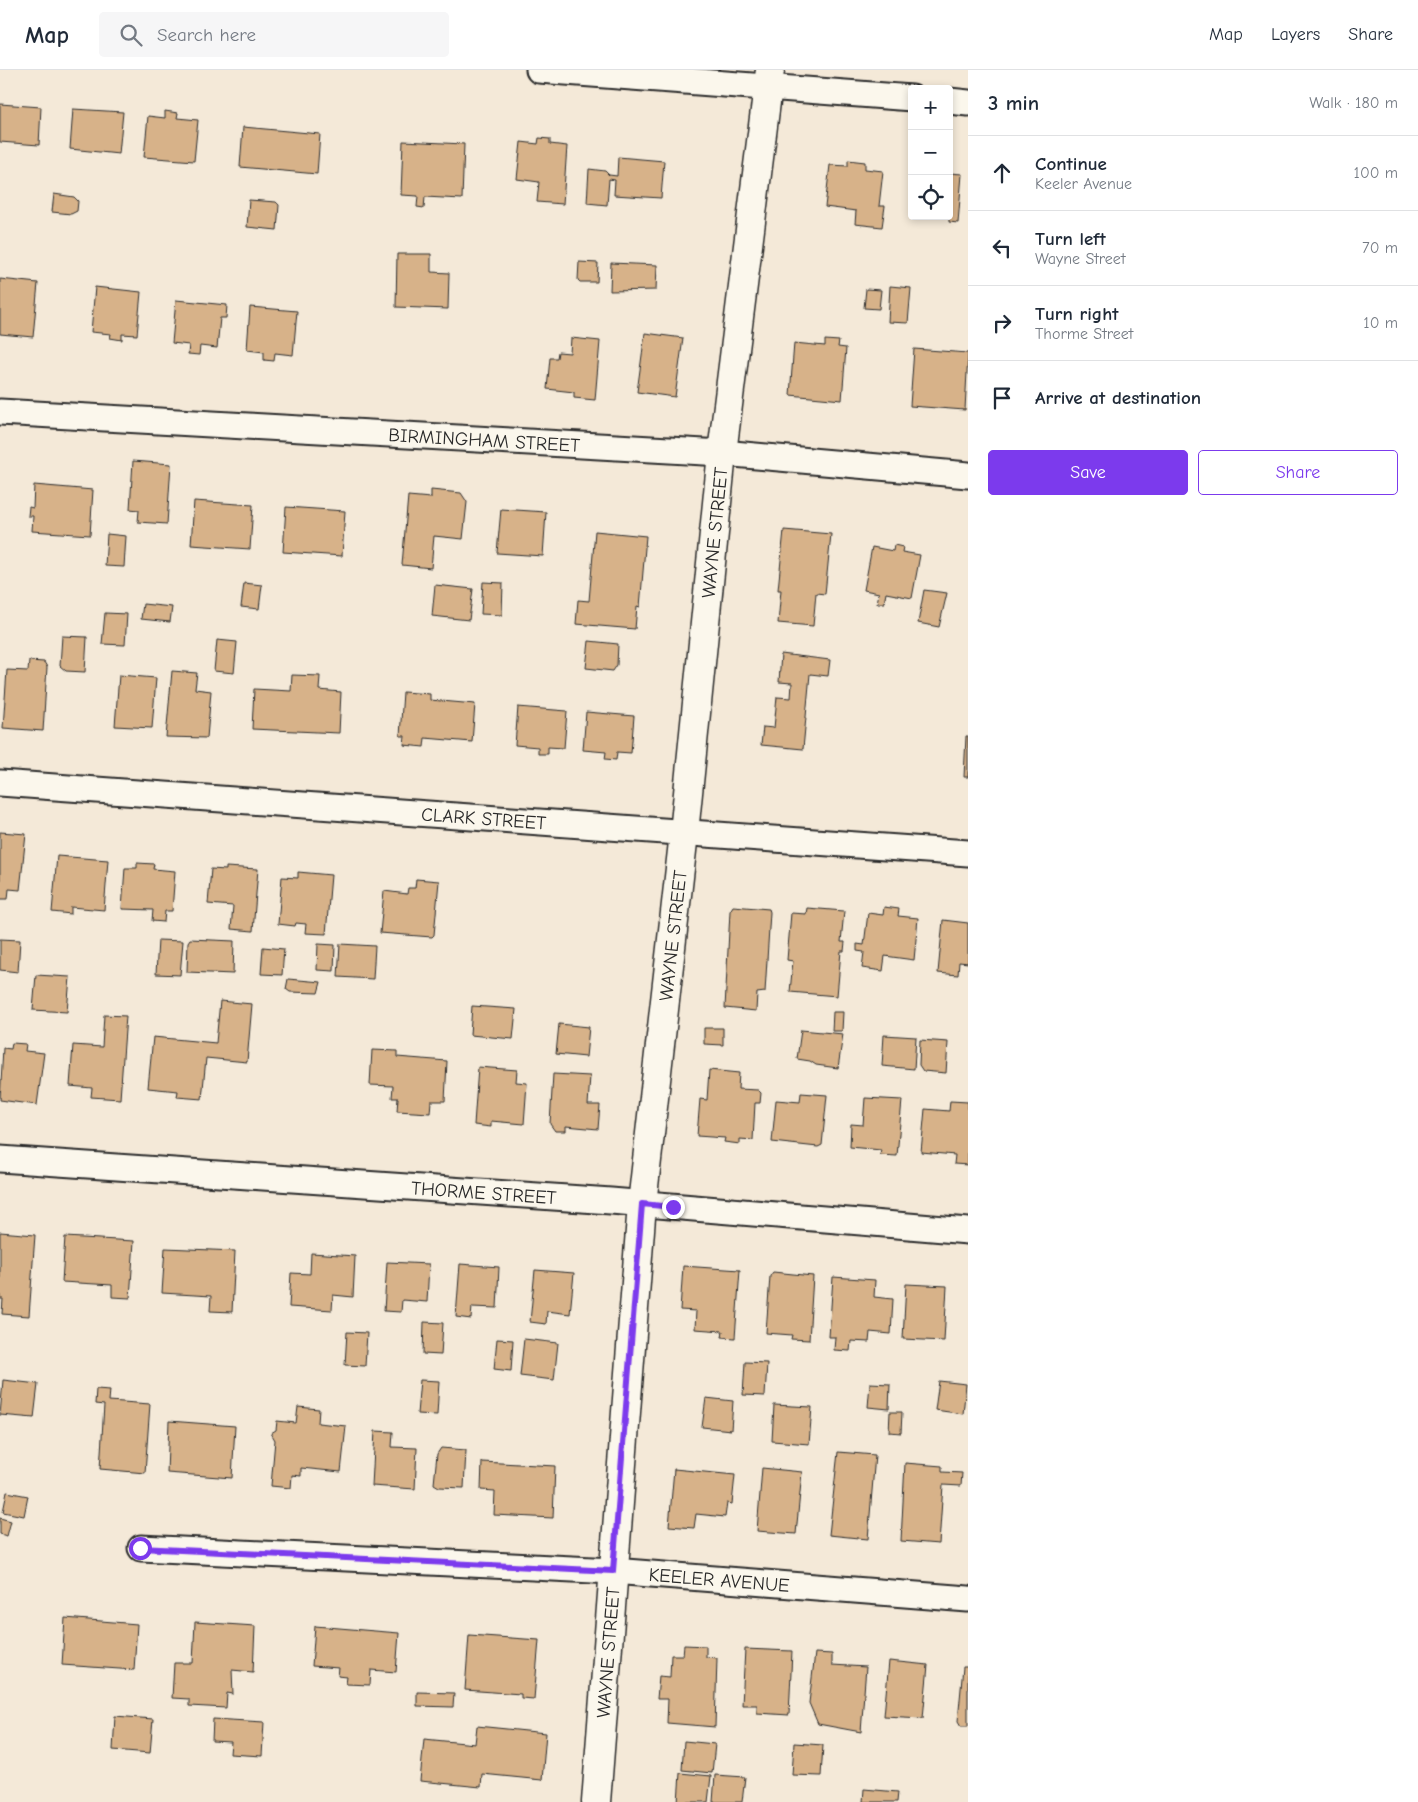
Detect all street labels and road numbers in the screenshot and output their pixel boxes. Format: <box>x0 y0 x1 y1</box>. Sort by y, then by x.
street label: BIRMINGHAM STREET <box>388 424 581 457</box>
street label: WAYNE STREET <box>698 466 733 599</box>
street label: CLARK STREET <box>420 803 547 834</box>
street label: WAYNE STREET <box>655 869 692 1002</box>
street label: THORME STREET <box>410 1177 557 1209</box>
street label: KEELER AVENUE <box>648 1564 790 1597</box>
street label: WAYNE STREET <box>592 1586 625 1719</box>

